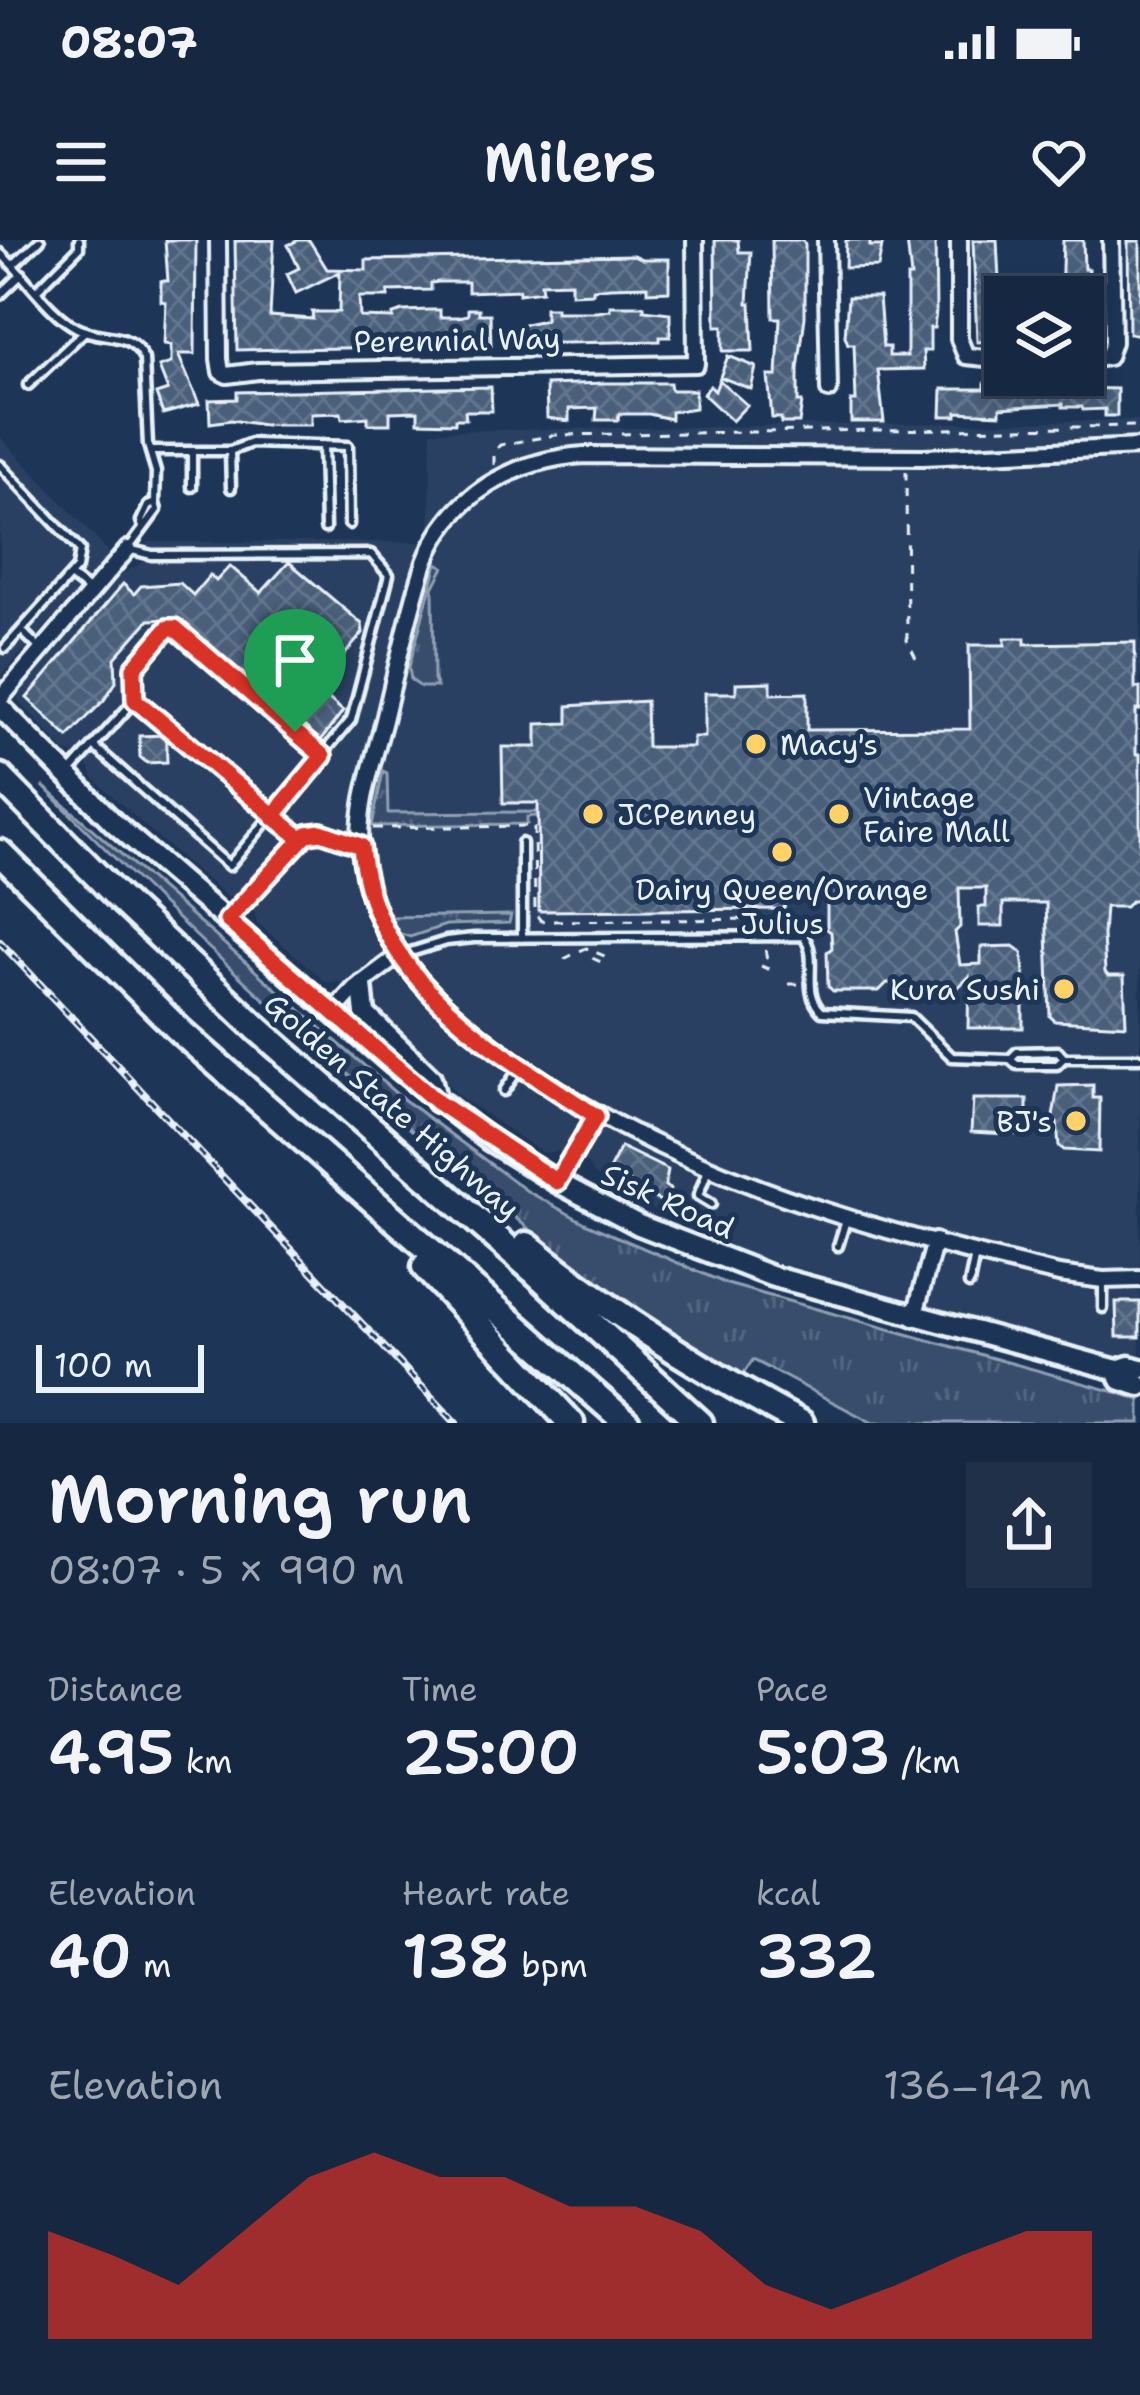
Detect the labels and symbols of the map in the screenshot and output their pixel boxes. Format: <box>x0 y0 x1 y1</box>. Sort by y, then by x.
street label: Perennial Way <box>353 318 561 362</box>
pin <box>244 609 346 732</box>
place label: Macy's <box>780 724 878 765</box>
marker: Macy's <box>743 731 769 757</box>
place label: Vintage Faire Mall <box>863 777 1010 852</box>
place label: JCPenney <box>617 794 756 835</box>
marker: JCPenney <box>580 801 606 827</box>
marker: Vintage Faire Mall <box>826 801 852 827</box>
marker: Dairy Queen/Orange Julius <box>769 839 795 865</box>
place label: Dairy Queen/Orange Julius <box>635 869 929 944</box>
place label: Kura Sushi <box>890 969 1040 1010</box>
marker: Kura Sushi <box>1051 976 1077 1002</box>
street label: Golden State Highway <box>255 983 529 1229</box>
place label: BJ's <box>996 1101 1052 1142</box>
marker: BJ's <box>1063 1108 1089 1134</box>
street label: Sisk Road <box>595 1153 741 1249</box>
scale bar <box>36 1339 204 1392</box>

